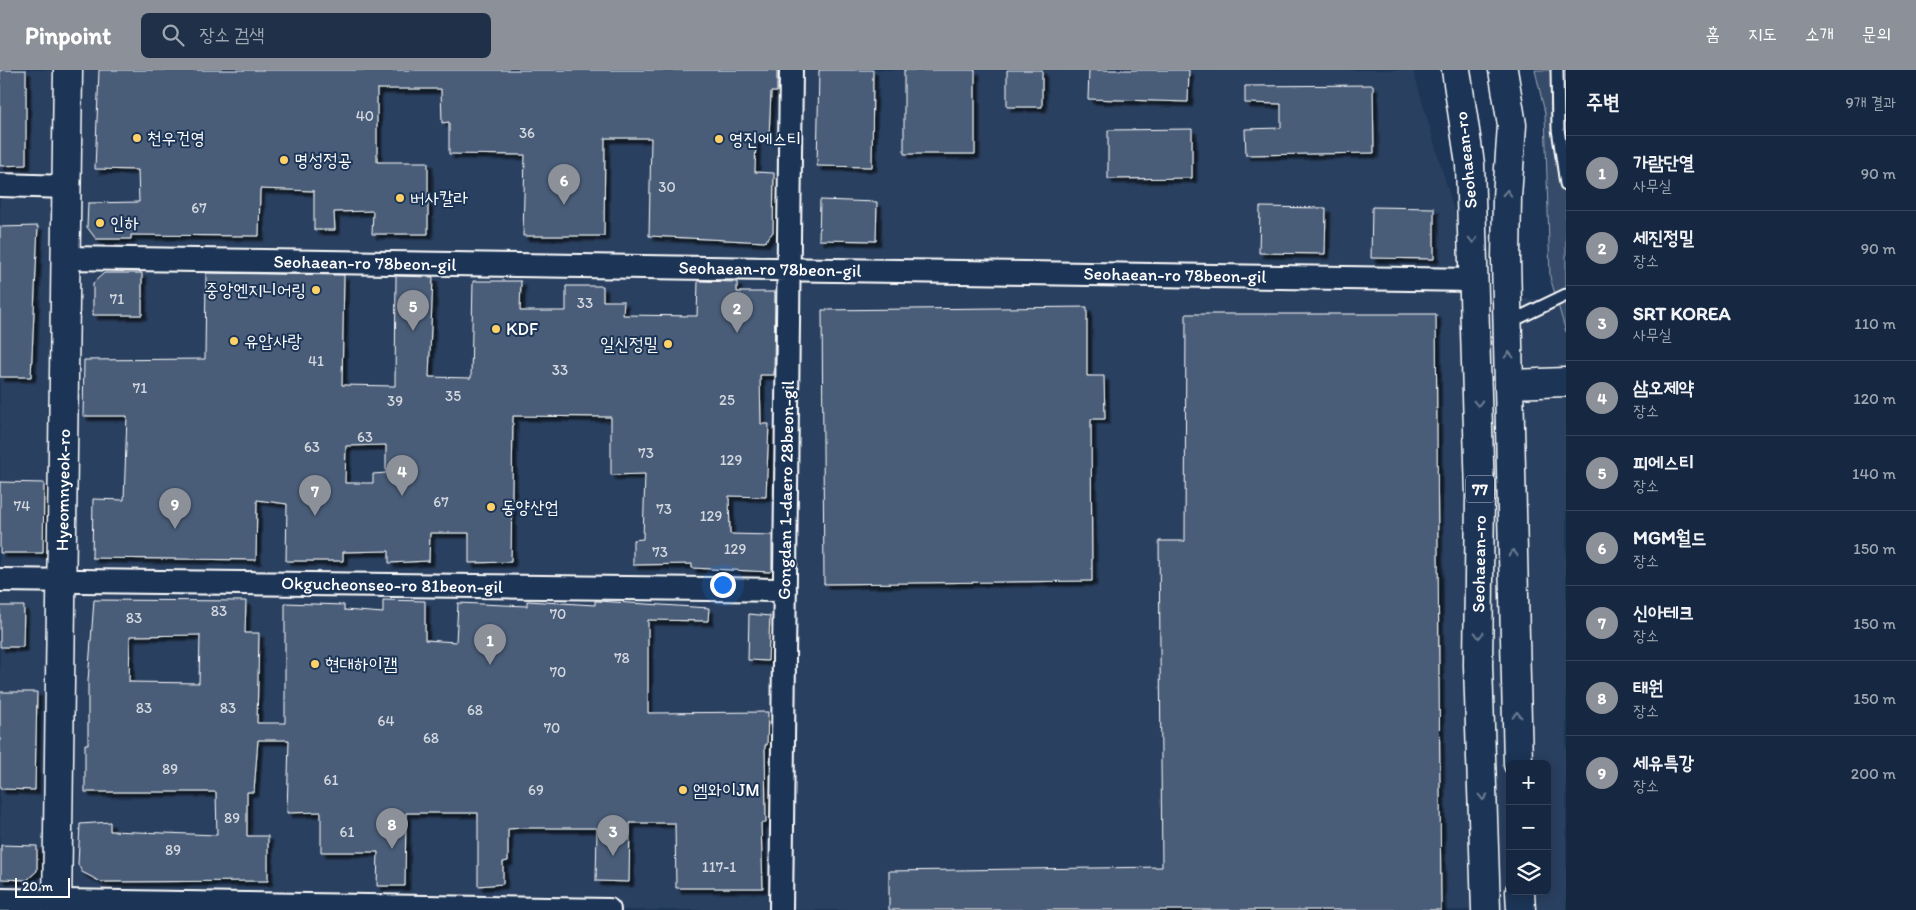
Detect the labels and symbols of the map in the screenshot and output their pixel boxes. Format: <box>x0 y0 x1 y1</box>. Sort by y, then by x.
house number: 40 <box>356 107 374 125</box>
street label: Seohaean-ro <box>1450 110 1482 210</box>
house number: 36 <box>519 124 535 142</box>
place label: 천우건영 <box>147 127 205 149</box>
place label: 영진에스티 <box>729 128 801 150</box>
marker: 천우건영 <box>131 132 143 144</box>
marker: 영진에스티 <box>713 133 725 145</box>
place label: 명성정공 <box>294 149 352 171</box>
marker: 명성정공 <box>278 154 290 166</box>
pin: 6 <box>548 164 580 205</box>
house number: 30 <box>658 178 676 196</box>
place label: 버사칼라 <box>410 187 468 209</box>
one-way arrow <box>1502 188 1513 196</box>
marker: 버사칼라 <box>394 192 406 204</box>
house number: 67 <box>191 199 207 217</box>
place label: 인하 <box>110 212 139 234</box>
marker: 인하 <box>94 217 106 229</box>
one-way arrow <box>1467 236 1478 244</box>
street label: Seohaean-ro 78beon-gil <box>273 250 457 276</box>
street label: Seohaean-ro 78beon-gil <box>678 256 862 282</box>
street label: Seohaean-ro 78beon-gil <box>1083 262 1267 288</box>
place label: 중앙엔지니어링 <box>205 279 306 301</box>
marker: 중앙엔지니어링 <box>310 284 322 296</box>
house number: 71 <box>110 290 124 308</box>
pin: 5 <box>397 290 429 331</box>
pin: 2 <box>721 292 753 333</box>
house number: 33 <box>577 294 593 312</box>
place label: KDF <box>506 318 539 340</box>
marker: KDF <box>490 323 502 335</box>
place label: 유압사랑 <box>244 330 302 352</box>
place label: 일신정밀 <box>600 333 659 355</box>
marker: 유압사랑 <box>228 335 240 347</box>
marker: 일신정밀 <box>662 338 674 350</box>
one-way arrow <box>1503 351 1514 359</box>
house number: 41 <box>308 352 324 370</box>
house number: 33 <box>552 361 568 379</box>
house number: 71 <box>133 379 147 397</box>
street label: Gongdan 1-daero 28beon-gil <box>773 380 799 600</box>
house number: 35 <box>445 387 461 405</box>
house number: 25 <box>719 391 735 409</box>
house number: 39 <box>387 392 403 410</box>
one-way arrow <box>1472 399 1483 407</box>
house number: 63 <box>357 428 373 446</box>
street label: Hyeomnyeok-ro <box>51 429 75 551</box>
house number: 63 <box>304 438 320 456</box>
house number: 73 <box>638 444 654 462</box>
house number: 129 <box>720 451 742 469</box>
pin: 4 <box>386 455 418 496</box>
pin: 7 <box>299 475 331 516</box>
road number: 77 <box>1466 476 1494 502</box>
pin: 9 <box>159 488 191 529</box>
house number: 67 <box>433 493 449 511</box>
place label: 동양산업 <box>501 496 559 518</box>
house number: 74 <box>14 497 30 515</box>
house number: 73 <box>656 500 672 518</box>
marker: 동양산업 <box>485 501 497 513</box>
house number: 129 <box>700 507 722 525</box>
street label: Seohaean-ro <box>1467 515 1491 613</box>
house number: 129 <box>724 540 746 558</box>
house number: 73 <box>652 543 668 561</box>
one-way arrow <box>1508 548 1518 556</box>
street label: Okgucheonseo-ro 81beon-gil <box>281 572 503 598</box>
your location <box>710 572 736 598</box>
house number: 83 <box>211 602 227 620</box>
house number: 70 <box>550 605 566 623</box>
house number: 83 <box>126 609 142 627</box>
pin: 1 <box>474 624 506 665</box>
one-way arrow <box>1473 631 1484 639</box>
house number: 78 <box>614 649 630 667</box>
place label: 현대하이캠 <box>325 653 397 675</box>
marker: 현대하이캠 <box>309 658 321 670</box>
house number: 70 <box>550 663 566 681</box>
house number: 83 <box>136 699 152 717</box>
house number: 83 <box>220 699 236 717</box>
house number: 68 <box>467 701 483 719</box>
one-way arrow <box>1511 711 1522 719</box>
house number: 64 <box>378 712 394 730</box>
house number: 70 <box>544 719 560 737</box>
house number: 68 <box>423 729 439 747</box>
house number: 89 <box>162 760 178 778</box>
house number: 61 <box>324 771 338 789</box>
place label: 엠와이JM <box>693 779 760 801</box>
house number: 69 <box>528 781 544 799</box>
marker: 엠와이JM <box>677 784 689 796</box>
one-way arrow <box>1478 794 1488 802</box>
pin: 8 <box>376 808 408 849</box>
house number: 89 <box>224 809 240 827</box>
pin: 3 <box>597 815 629 856</box>
house number: 61 <box>340 823 354 841</box>
house number: 89 <box>165 841 181 859</box>
house number: 117-1 <box>702 858 736 876</box>
scale bar <box>15 875 70 898</box>

